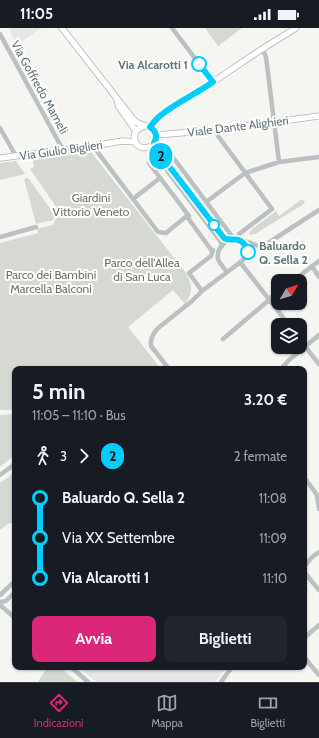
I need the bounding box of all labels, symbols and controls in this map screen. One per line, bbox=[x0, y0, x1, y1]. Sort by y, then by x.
text: 11:05 bbox=[20, 5, 53, 23]
street label: Via Goffredo Mameli bbox=[8, 38, 72, 136]
marker: Via Alcarotti 1 bbox=[191, 56, 207, 72]
place label: Via Alcarotti 1 bbox=[118, 57, 188, 72]
street label: Viale Dante Alighieri bbox=[187, 112, 289, 140]
street label: Via Giulio Biglieri bbox=[18, 137, 104, 163]
line badge: 2 bbox=[148, 143, 174, 169]
text: 2 bbox=[157, 147, 165, 165]
park label: Giardini Vittorio Veneto bbox=[53, 190, 130, 219]
unlabelled marker bbox=[208, 219, 220, 231]
place label: Baluardo Q. Sella 2 bbox=[259, 238, 308, 267]
marker: Baluardo Q. Sella 2 bbox=[240, 244, 256, 260]
park label: Parco dell'Allea di San Luca bbox=[104, 255, 180, 284]
park label: Parco dei Bambini Marcella Balconi bbox=[6, 267, 96, 296]
north arrow bbox=[271, 274, 307, 310]
map controls bbox=[271, 274, 307, 354]
button: layers bbox=[271, 318, 307, 354]
text: 5 min bbox=[32, 378, 85, 405]
text: 3.20 € bbox=[244, 391, 287, 409]
text: 11:05 – 11:10 · Bus bbox=[32, 407, 126, 423]
icon: walk bbox=[32, 445, 54, 467]
icon: forward bbox=[73, 445, 95, 467]
text: 2 bbox=[109, 447, 116, 465]
text: 3 bbox=[60, 448, 67, 464]
text: 2 fermate bbox=[234, 448, 287, 464]
text: Baluardo Q. Sella 2 bbox=[62, 489, 185, 507]
text: 11:08 bbox=[259, 490, 287, 506]
text: Via XX Settembre bbox=[62, 529, 175, 547]
text: 11:09 bbox=[259, 530, 287, 546]
text: Via Alcarotti 1 bbox=[62, 569, 149, 587]
text: 11:10 bbox=[263, 570, 287, 586]
button: Avvia bbox=[32, 616, 156, 662]
button: Biglietti bbox=[164, 616, 287, 662]
tab: Indicazioni bbox=[34, 692, 83, 730]
tab: Mappa bbox=[151, 692, 183, 730]
tab: Biglietti bbox=[251, 692, 285, 730]

